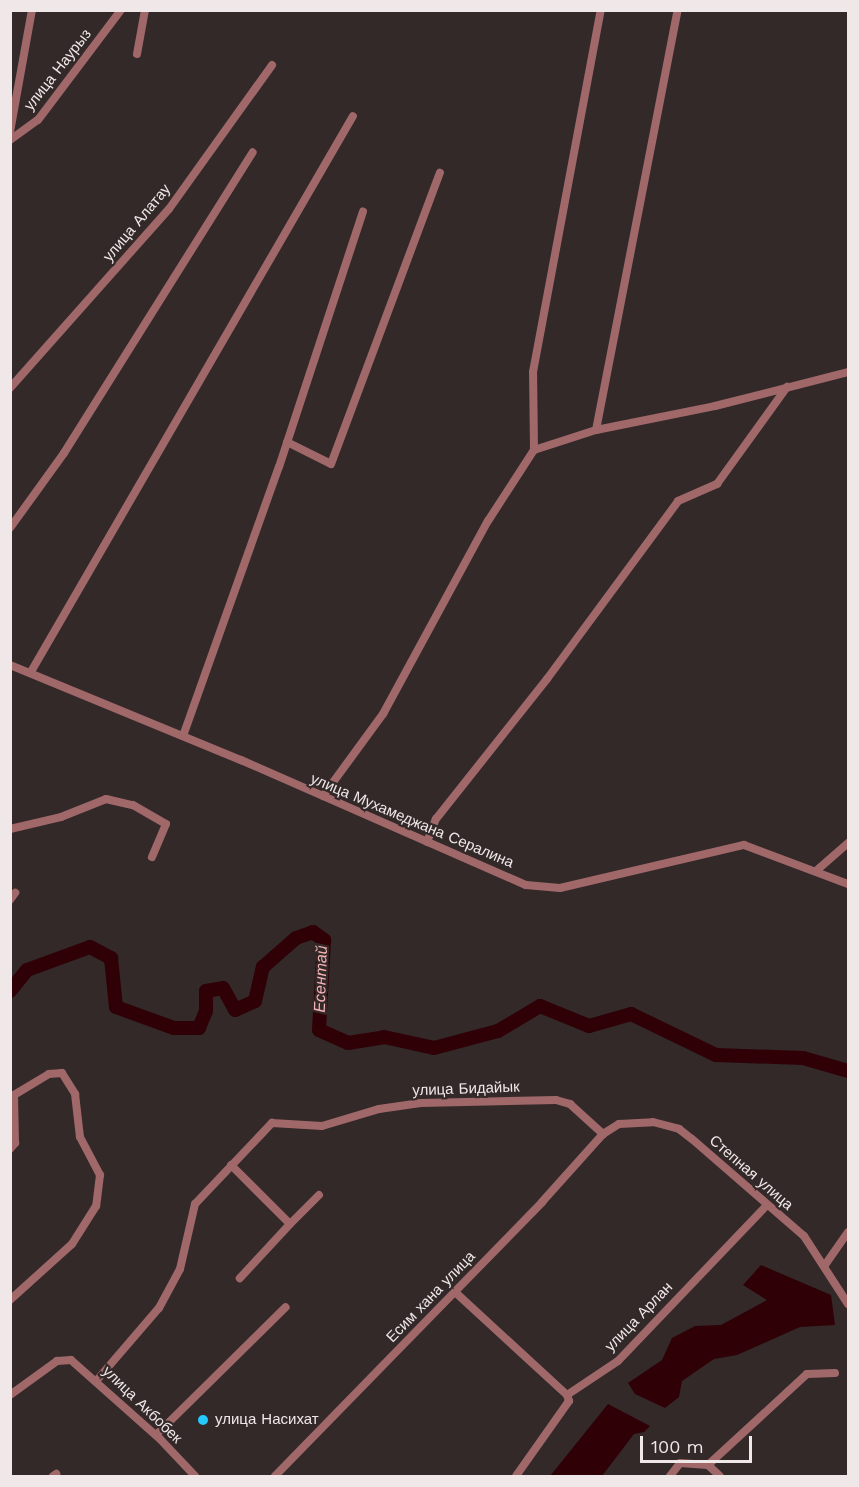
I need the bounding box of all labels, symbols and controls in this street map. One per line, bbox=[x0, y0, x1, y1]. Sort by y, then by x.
street label: улица Наурыз bbox=[21, 26, 95, 114]
street label: улица Алатау bbox=[99, 181, 175, 265]
street label: улица Мухамеджана Сералина bbox=[308, 770, 516, 872]
water label: Есентай bbox=[310, 945, 332, 1013]
street label: улица Бидайык bbox=[412, 1078, 520, 1100]
street label: Степная улица bbox=[705, 1132, 797, 1214]
street label: Есим хана улица bbox=[383, 1248, 479, 1346]
street label: улица Арлан bbox=[601, 1279, 677, 1355]
street label: улица Акбобек bbox=[99, 1363, 185, 1447]
place label: улица Насихат bbox=[215, 1411, 319, 1429]
marker: улица Насихат bbox=[196, 1413, 210, 1427]
scale bar bbox=[643, 1424, 756, 1462]
text: 100 m bbox=[651, 1436, 704, 1457]

